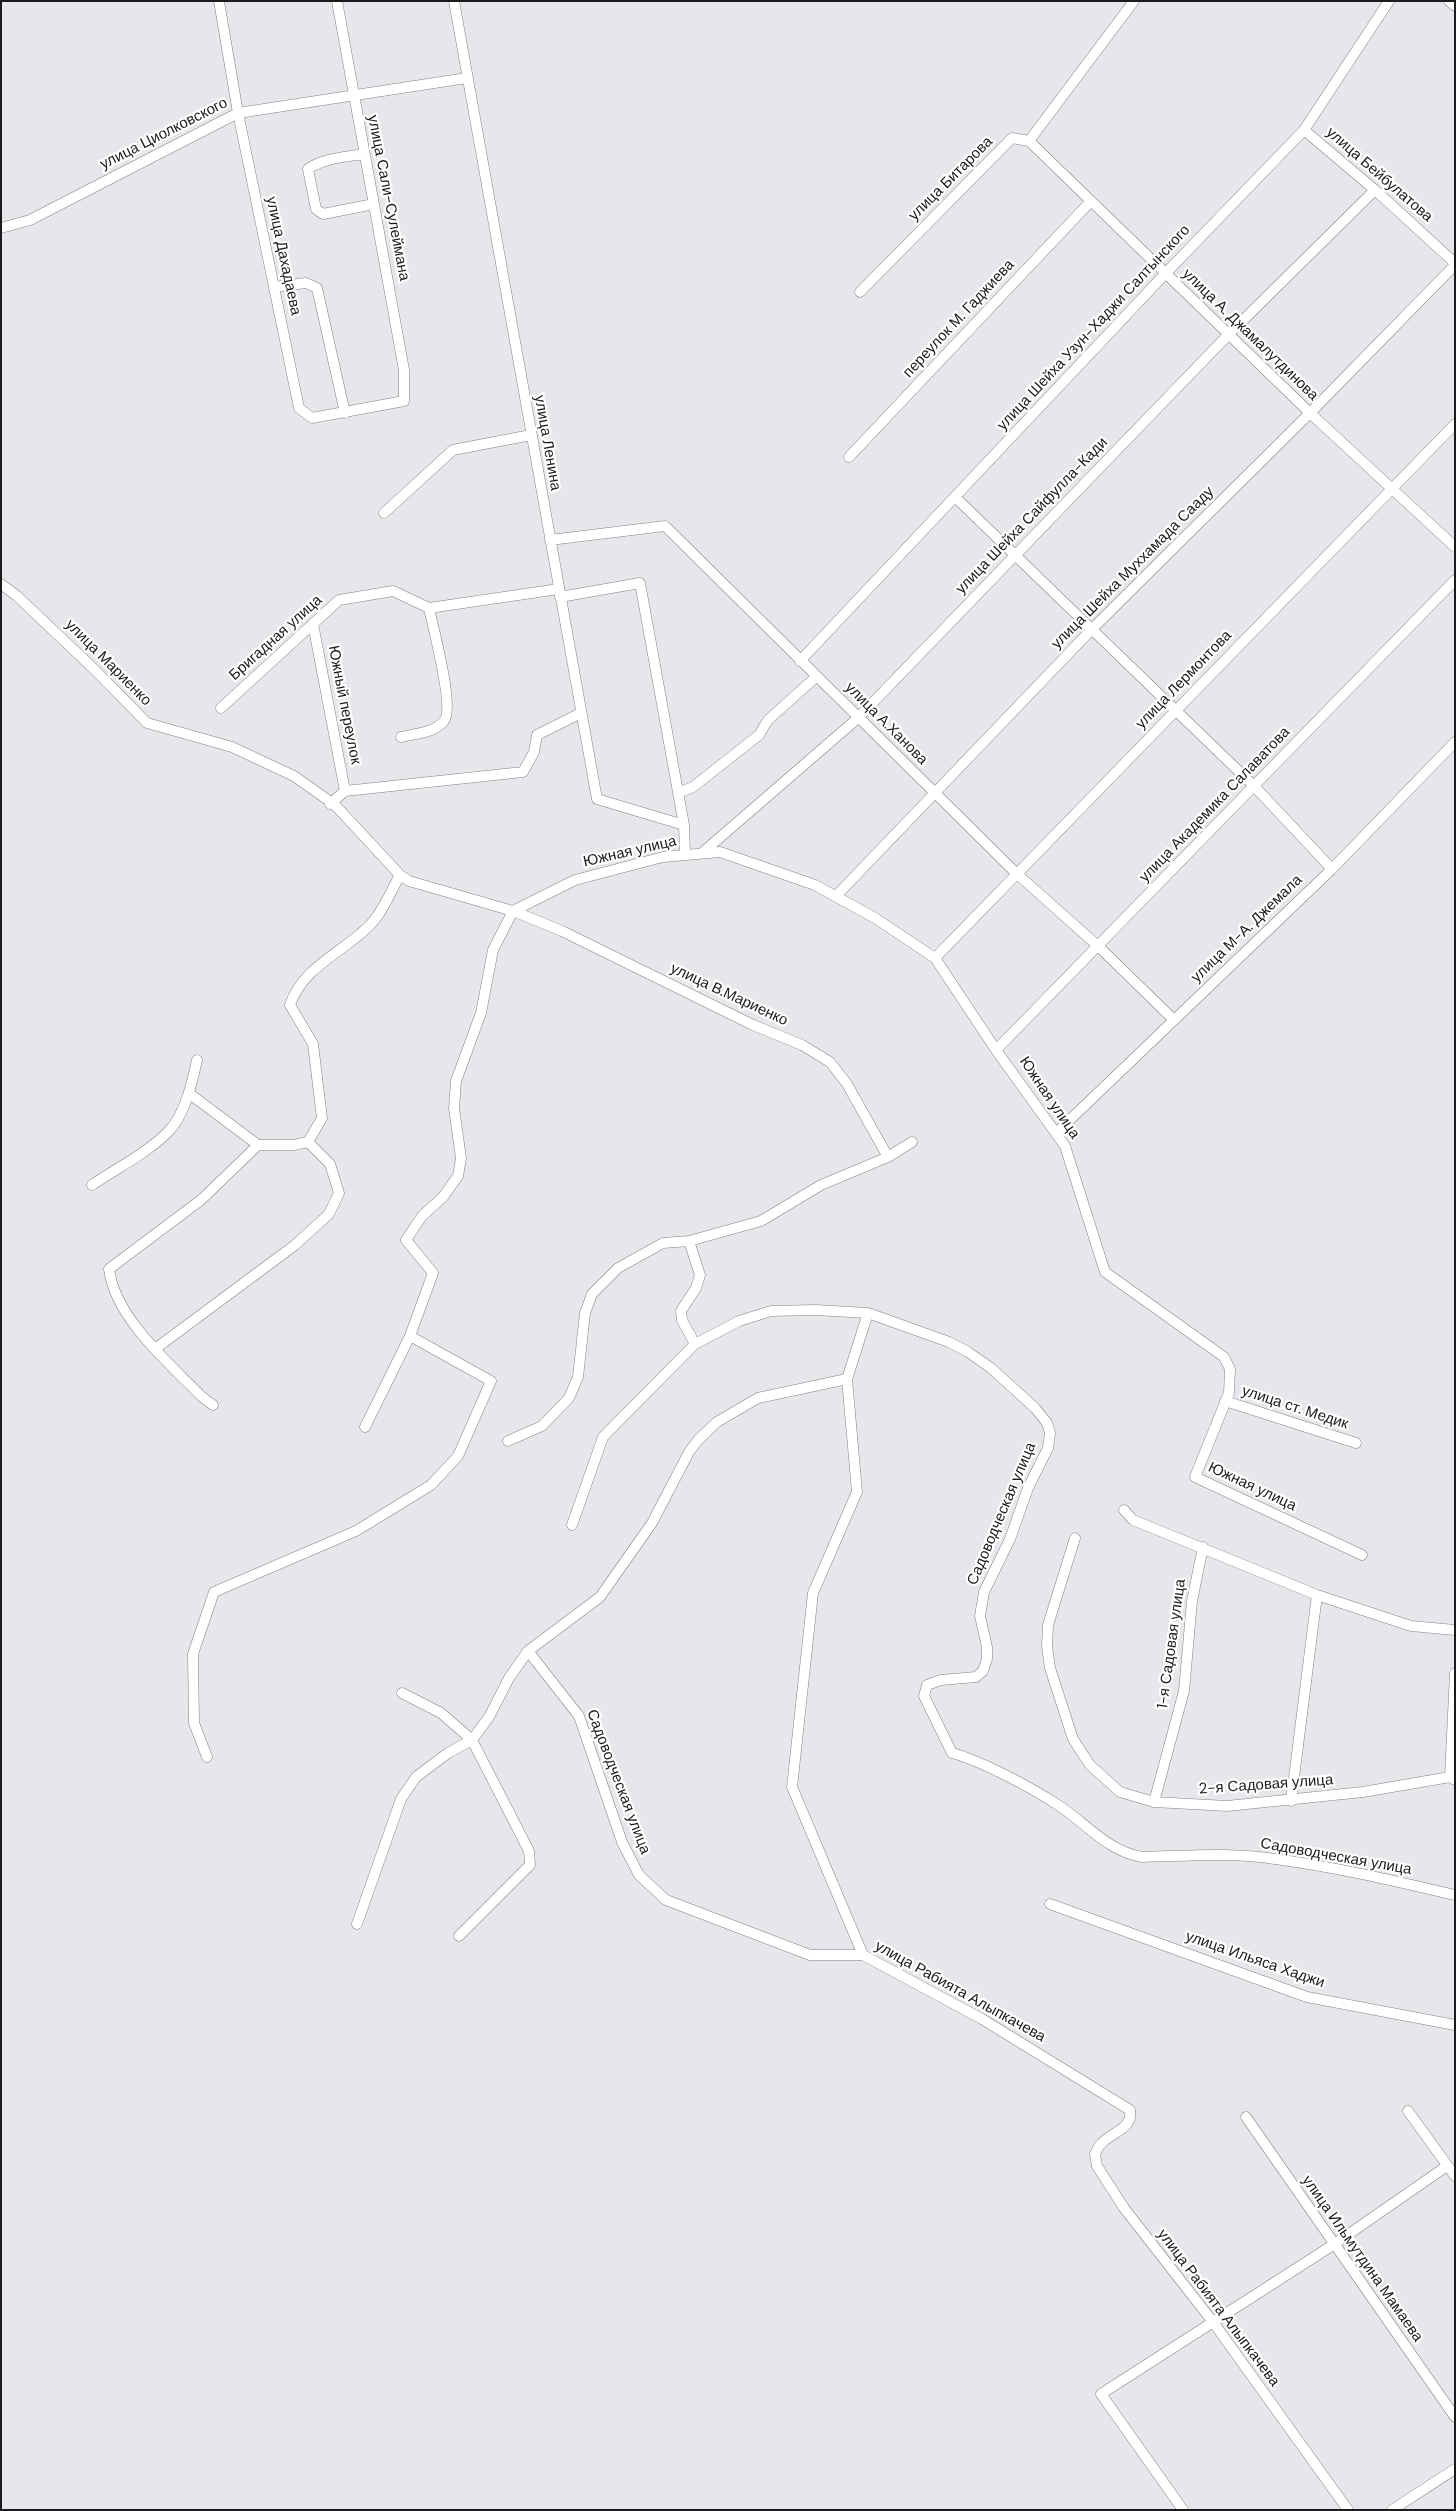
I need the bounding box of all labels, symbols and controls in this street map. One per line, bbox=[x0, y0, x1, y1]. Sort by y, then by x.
street label: улица Циолковского bbox=[97, 94, 231, 174]
street label: улица Сали-Сулеймана bbox=[363, 114, 413, 282]
street label: улица Бейбулатова bbox=[1322, 124, 1436, 226]
street label: улица Битарова bbox=[905, 133, 997, 225]
street label: улица Дахадаева bbox=[262, 195, 304, 317]
street label: улица Шейха Узун-Хаджи Салтынского bbox=[994, 222, 1194, 434]
street label: переулок М. Гаджиева bbox=[900, 256, 1018, 382]
street label: улица А. Джамалутдинова bbox=[1178, 265, 1322, 405]
street label: улица Ленина bbox=[530, 394, 564, 492]
street label: улица Шейха Сайфулла-Кади bbox=[952, 434, 1112, 598]
street label: улица Шейха Муххамада Сааду bbox=[1048, 483, 1218, 653]
street label: Бригадная улица bbox=[226, 592, 326, 684]
street label: улица Мариенко bbox=[61, 616, 155, 710]
street label: улица Лермонтова bbox=[1132, 627, 1236, 733]
street label: Южный переулок bbox=[324, 644, 364, 766]
street label: улица А.Ханова bbox=[841, 679, 931, 769]
street label: улица Академика Салаватова bbox=[1136, 724, 1294, 886]
street label: Южная улица bbox=[582, 833, 678, 871]
street label: улица М-А. Джемала bbox=[1188, 871, 1306, 987]
street label: улица В.Мариенко bbox=[667, 960, 791, 1030]
street label: Южная улица bbox=[1015, 1054, 1083, 1142]
street label: улица ст. Медик bbox=[1239, 1382, 1351, 1434]
street label: Садоводческая улица bbox=[964, 1440, 1040, 1588]
street label: Южная улица bbox=[1205, 1459, 1299, 1515]
street label: 1-я Садовая улица bbox=[1154, 1578, 1190, 1710]
street label: Садоводческая улица bbox=[582, 1707, 654, 1857]
street label: 2-я Садовая улица bbox=[1198, 1771, 1334, 1799]
street label: Садоводческая улица bbox=[1259, 1835, 1413, 1879]
street label: улица Ильяса Хаджи bbox=[1183, 1928, 1327, 1992]
street label: улица Рабията Алыпкачева bbox=[872, 1938, 1048, 2046]
street label: улица Ильмутдина Мамаева bbox=[1298, 2172, 1426, 2346]
street label: улица Рабията Алыпкачева bbox=[1153, 2226, 1283, 2390]

